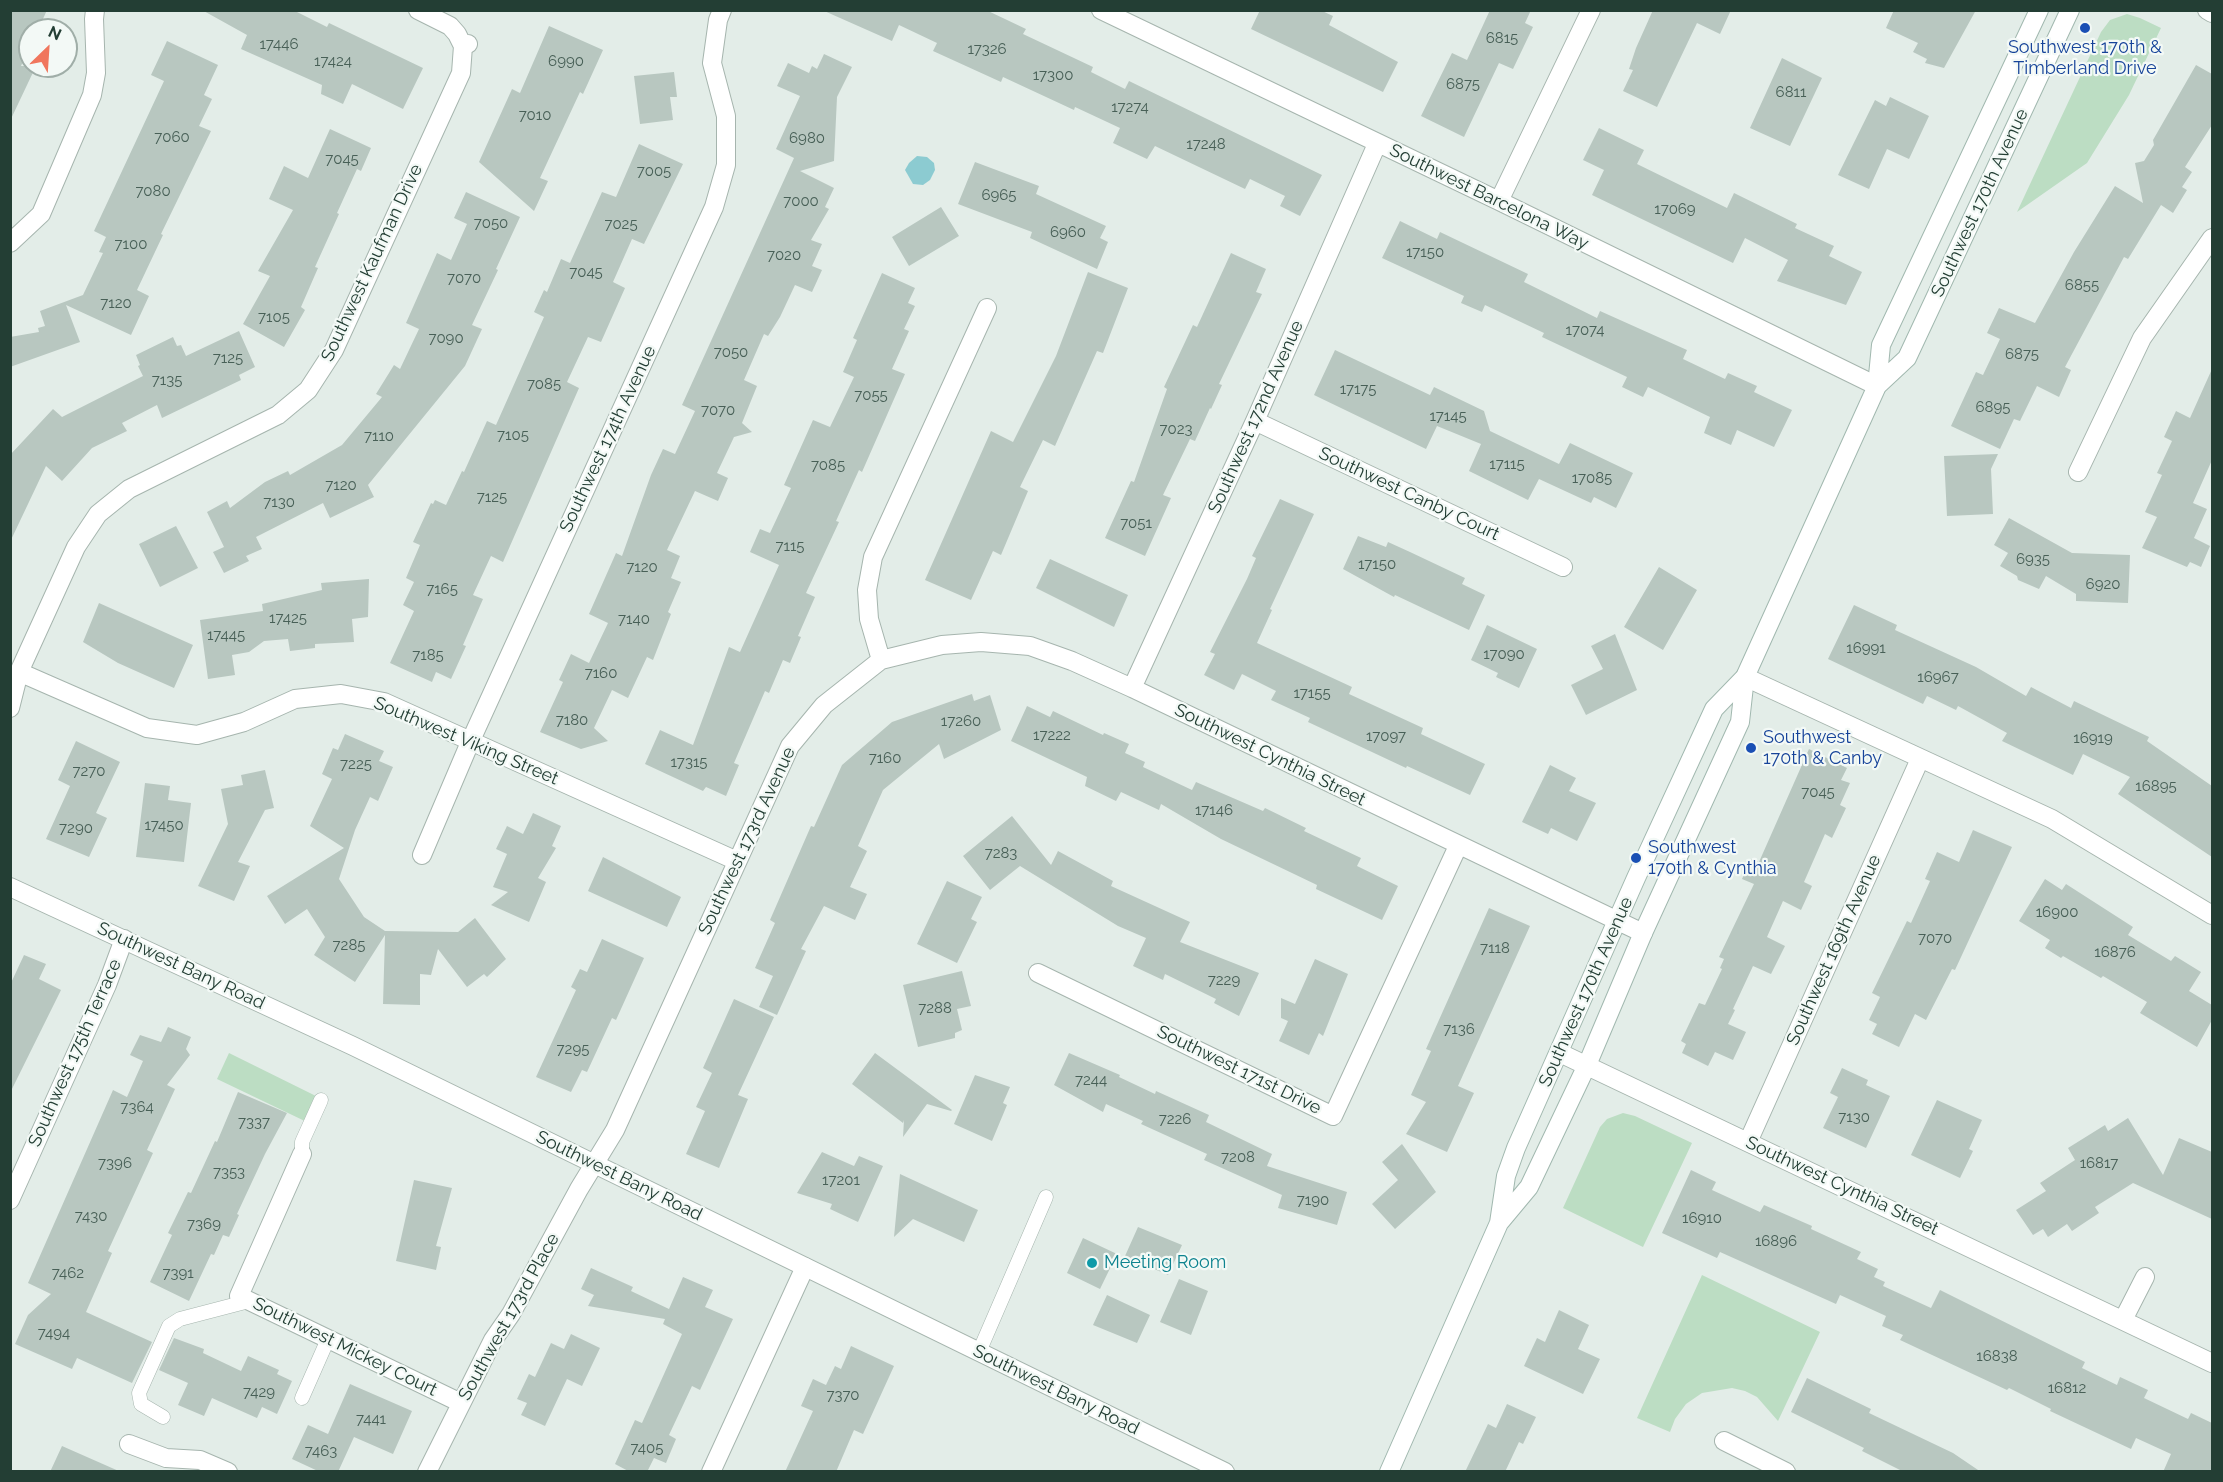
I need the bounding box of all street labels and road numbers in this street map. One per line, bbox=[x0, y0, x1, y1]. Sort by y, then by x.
street label: Southwest 170th Avenue bbox=[1927, 105, 2033, 301]
street label: Southwest Barcelona Way bbox=[1386, 139, 1592, 255]
street label: Southwest Kaufman Drive bbox=[317, 161, 427, 365]
street label: Southwest 172nd Avenue bbox=[1204, 317, 1308, 517]
street label: Southwest 174th Avenue bbox=[555, 342, 661, 536]
street label: Southwest Canby Court bbox=[1315, 443, 1503, 545]
street label: Southwest Viking Street bbox=[370, 692, 562, 790]
street label: Southwest Cynthia Street bbox=[1171, 699, 1369, 811]
street label: Southwest 173rd Avenue bbox=[694, 744, 800, 938]
street label: Southwest 169th Avenue bbox=[1782, 851, 1886, 1049]
street label: Southwest 170th Avenue bbox=[1534, 894, 1638, 1090]
street label: Southwest Bany Road bbox=[94, 918, 268, 1014]
street label: Southwest 175th Terrace bbox=[24, 956, 126, 1150]
street label: Southwest 171st Drive bbox=[1153, 1021, 1325, 1119]
street label: Southwest Bany Road bbox=[532, 1126, 706, 1226]
street label: Southwest Cynthia Street bbox=[1742, 1132, 1942, 1240]
street label: Southwest 173rd Place bbox=[454, 1230, 564, 1404]
street label: Southwest Mickey Court bbox=[249, 1293, 441, 1401]
street label: Southwest Bany Road bbox=[969, 1340, 1143, 1440]

